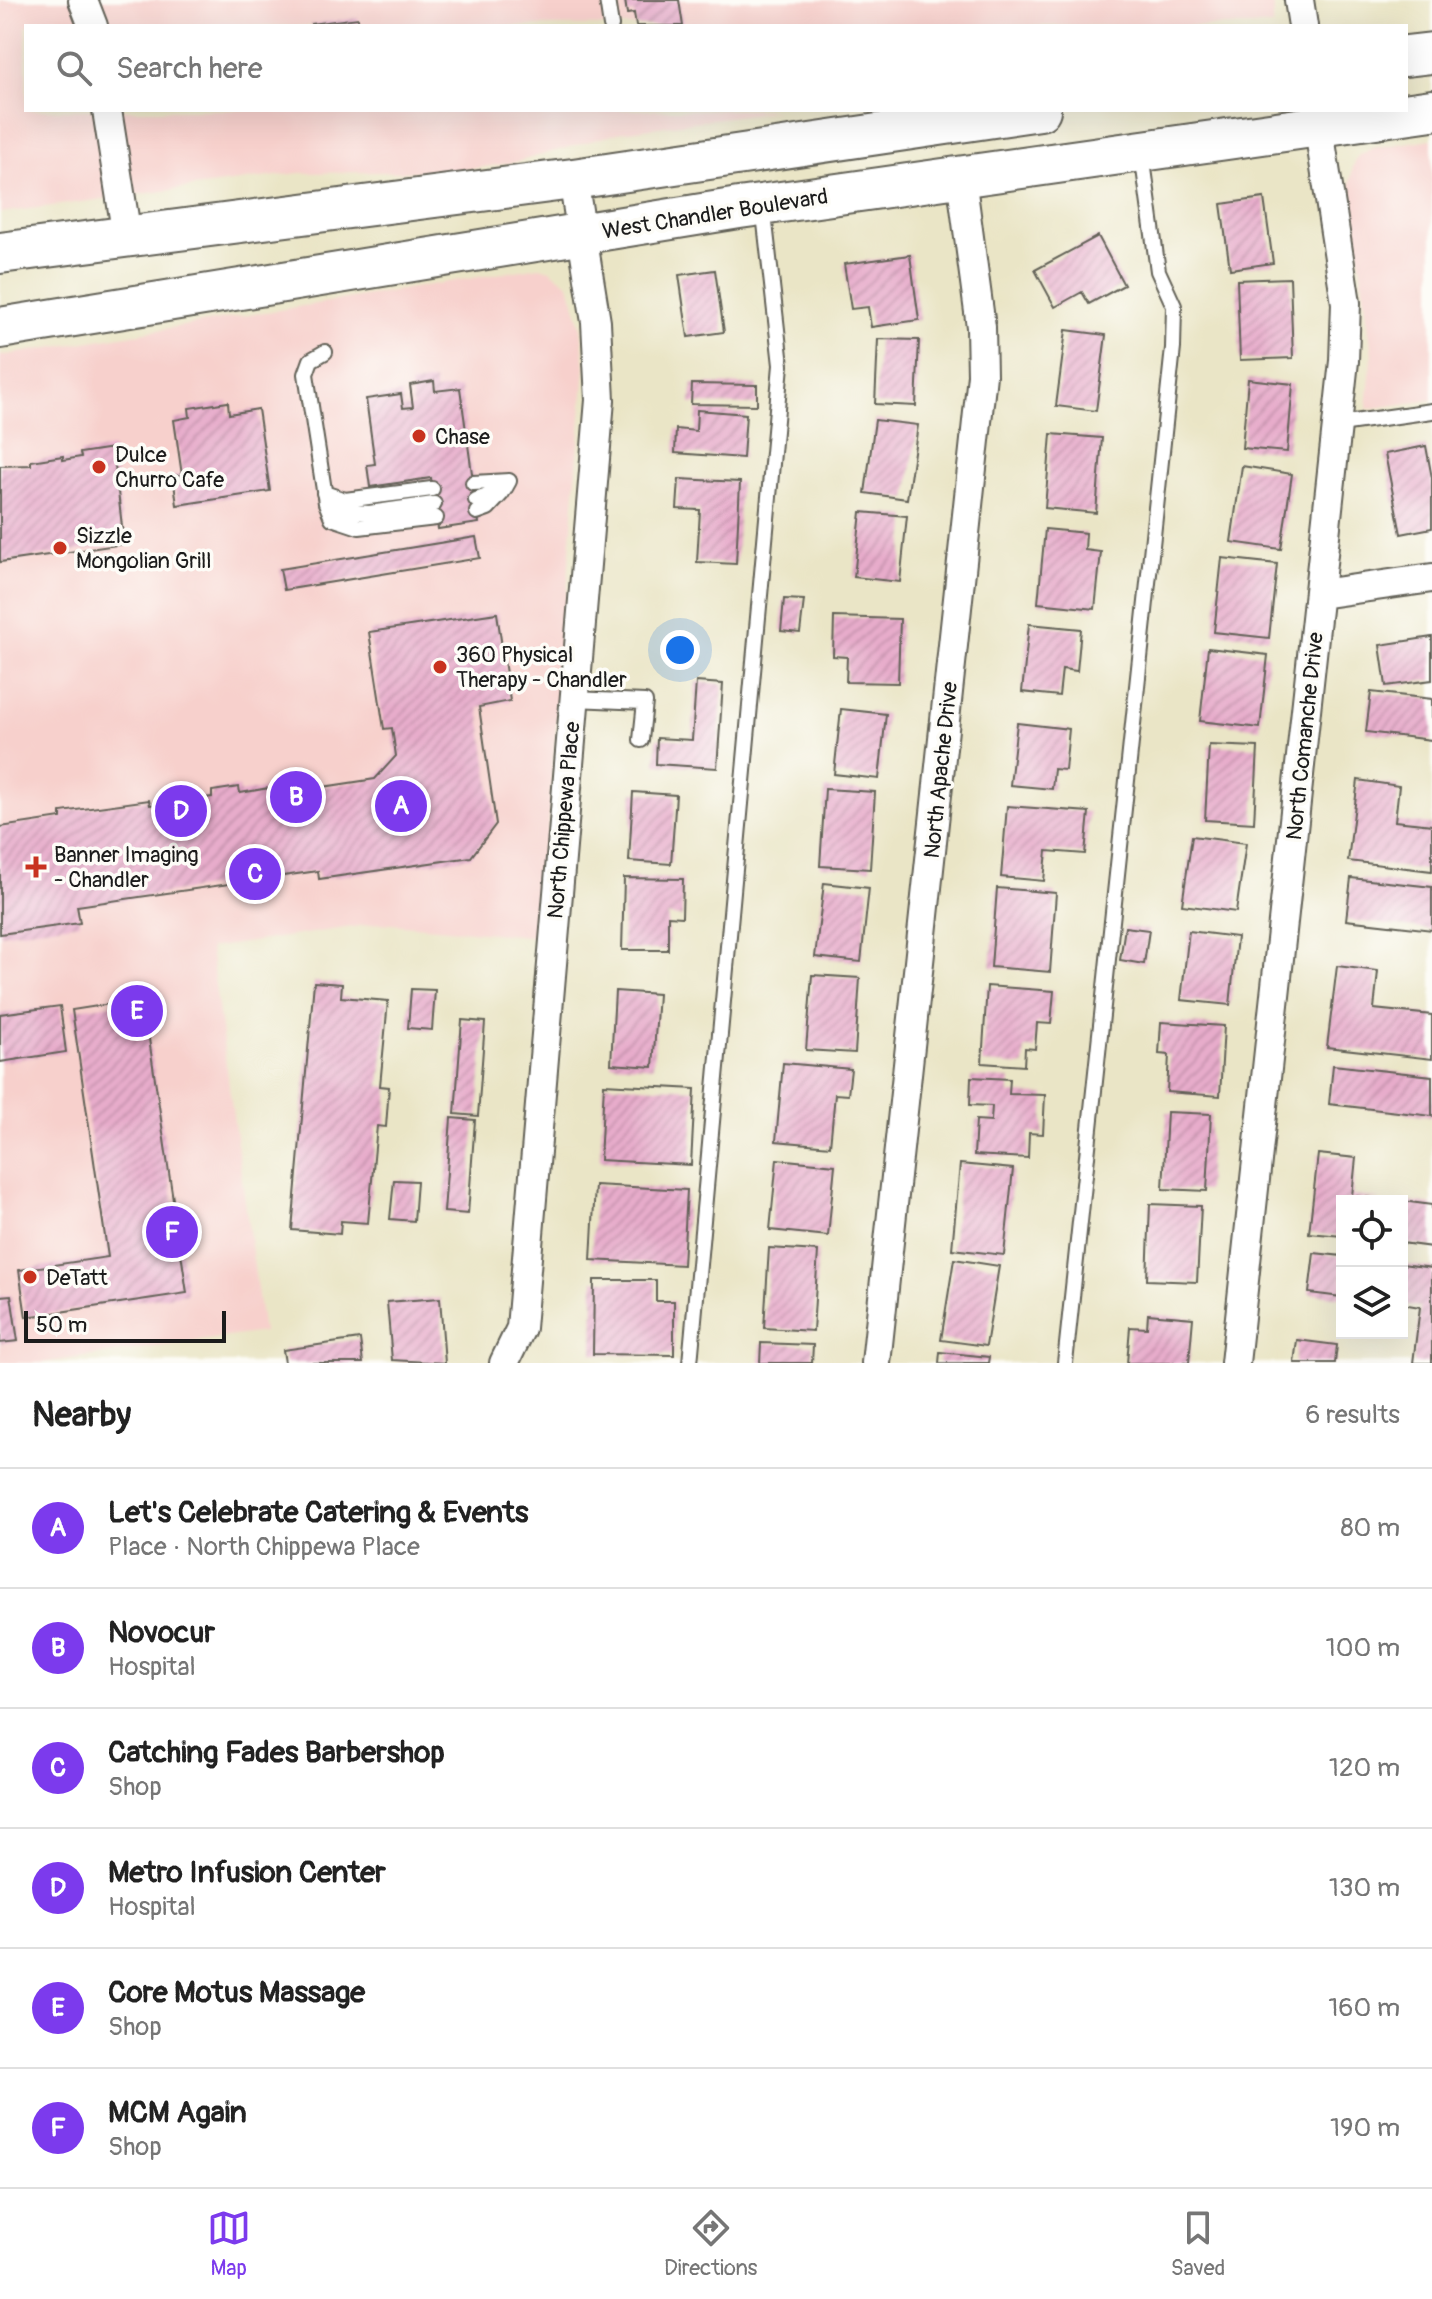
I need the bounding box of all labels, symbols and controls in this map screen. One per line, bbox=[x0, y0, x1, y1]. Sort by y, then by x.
search box bbox=[24, 24, 1408, 112]
icon: search bbox=[52, 46, 96, 90]
text: Search here bbox=[116, 50, 263, 87]
street label: West Chandler Boulevard bbox=[600, 182, 830, 246]
place label: Chase bbox=[435, 423, 490, 451]
marker: Chase bbox=[410, 427, 428, 445]
place label: Dulce Churro Cafe bbox=[115, 441, 224, 494]
marker: Dulce Churro Cafe bbox=[90, 458, 108, 476]
place label: Sizzle Mongolian Grill bbox=[76, 522, 212, 575]
marker: Sizzle Mongolian Grill bbox=[51, 539, 69, 557]
your location bbox=[660, 630, 700, 670]
street label: North Comanche Drive bbox=[1280, 631, 1330, 841]
place label: 360 Physical Therapy - Chandler bbox=[456, 641, 627, 694]
marker: 360 Physical Therapy - Chandler bbox=[431, 658, 449, 676]
street label: North Apache Drive bbox=[918, 680, 964, 860]
street label: North Chippewa Place bbox=[541, 720, 587, 920]
pin: B bbox=[270, 767, 322, 827]
pin: A bbox=[375, 776, 427, 836]
pin: D bbox=[155, 781, 207, 841]
place label: Banner Imaging - Chandler bbox=[54, 841, 199, 894]
pin: C bbox=[229, 844, 281, 904]
marker: Banner Imaging - Chandler bbox=[25, 856, 47, 878]
pin: E bbox=[111, 981, 163, 1041]
map controls bbox=[1336, 1195, 1408, 1339]
button: locate bbox=[1336, 1195, 1408, 1267]
pin: F bbox=[146, 1202, 198, 1262]
place label: DeTatt bbox=[46, 1264, 108, 1292]
button: layers bbox=[1336, 1267, 1408, 1339]
marker: DeTatt bbox=[21, 1268, 39, 1286]
scale bar bbox=[24, 1307, 226, 1343]
text: 50 m bbox=[36, 1311, 87, 1339]
text: Nearby bbox=[32, 1394, 131, 1437]
text: 6 results bbox=[1305, 1399, 1400, 1431]
text: Let's Celebrate Catering & Events bbox=[108, 1494, 528, 1531]
text: A bbox=[50, 1512, 66, 1544]
text: 80 m bbox=[1340, 1512, 1400, 1544]
text: Place · North Chippewa Place bbox=[108, 1531, 420, 1563]
text: Novocur bbox=[108, 1614, 215, 1651]
text: B bbox=[51, 1632, 65, 1664]
text: 100 m bbox=[1326, 1632, 1400, 1664]
text: Hospital bbox=[108, 1651, 196, 1683]
text: Catching Fades Barbershop bbox=[108, 1734, 445, 1771]
text: C bbox=[50, 1752, 66, 1784]
text: 120 m bbox=[1329, 1752, 1400, 1784]
text: Shop bbox=[108, 1771, 162, 1803]
text: Metro Infusion Center bbox=[108, 1854, 386, 1891]
text: D bbox=[50, 1872, 66, 1904]
text: 130 m bbox=[1329, 1872, 1400, 1904]
text: Hospital bbox=[108, 1891, 196, 1923]
text: Core Motus Massage bbox=[108, 1974, 365, 2011]
text: E bbox=[51, 1992, 65, 2024]
text: 160 m bbox=[1328, 1992, 1400, 2024]
text: Shop bbox=[108, 2011, 162, 2043]
text: MCM Again bbox=[108, 2094, 247, 2131]
text: F bbox=[50, 2112, 66, 2144]
text: 190 m bbox=[1330, 2112, 1400, 2144]
text: Shop bbox=[108, 2131, 162, 2163]
tab: Map bbox=[207, 2206, 251, 2282]
tab: Directions bbox=[664, 2206, 757, 2282]
tab: Saved bbox=[1171, 2206, 1225, 2282]

